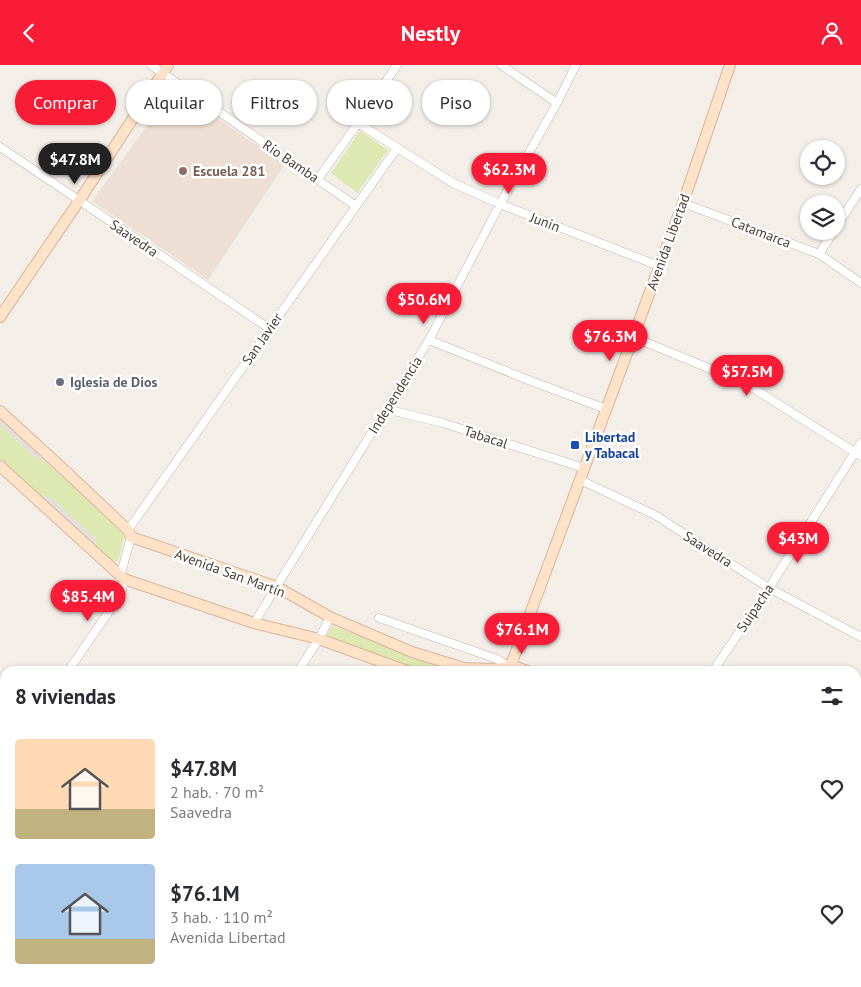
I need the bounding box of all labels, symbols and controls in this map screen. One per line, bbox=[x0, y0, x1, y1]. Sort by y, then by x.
icon: back bbox=[15, 19, 43, 47]
text: Nestly bbox=[401, 19, 460, 47]
icon: person bbox=[818, 19, 846, 47]
chip: Comprar bbox=[15, 80, 116, 125]
chip: Alquilar bbox=[126, 80, 222, 125]
chip: Filtros bbox=[232, 80, 317, 125]
chip: Nuevo bbox=[327, 80, 412, 125]
chip: Piso bbox=[422, 80, 490, 125]
street label: Río Bamba bbox=[259, 136, 323, 186]
map controls bbox=[800, 140, 845, 240]
button: locate bbox=[800, 140, 845, 185]
pin: $47.8M bbox=[34, 143, 116, 185]
text: $47.8M bbox=[49, 149, 101, 169]
pin: $62.3M bbox=[468, 153, 550, 195]
text: $62.3M bbox=[482, 159, 536, 179]
place label: Escuela 281 bbox=[193, 162, 265, 180]
marker: Escuela 281 bbox=[177, 165, 189, 177]
street label: Avenida Libertad bbox=[642, 191, 694, 293]
button: layers bbox=[800, 195, 845, 240]
street label: Junin bbox=[527, 208, 563, 236]
street label: Catamarca bbox=[728, 212, 794, 252]
street label: Saavedra bbox=[106, 215, 162, 261]
pin: $50.6M bbox=[383, 283, 465, 325]
text: $50.6M bbox=[397, 289, 451, 309]
street label: San Javier bbox=[238, 309, 286, 368]
pin: $76.3M bbox=[569, 319, 651, 362]
text: $76.3M bbox=[583, 326, 637, 346]
street label: Independencia bbox=[364, 353, 426, 437]
pin: $57.5M bbox=[706, 355, 788, 397]
text: $57.5M bbox=[721, 361, 773, 381]
place label: Iglesia de Dios bbox=[70, 373, 157, 391]
marker: Iglesia de Dios bbox=[54, 376, 66, 388]
street label: Tabacal bbox=[462, 421, 510, 453]
place label: Libertad y Tabacal bbox=[584, 428, 640, 462]
marker: Libertad y Tabacal bbox=[569, 439, 581, 451]
pin: $43M bbox=[768, 521, 828, 564]
street label: Saavedra bbox=[680, 527, 736, 571]
text: $43M bbox=[778, 528, 818, 548]
street label: Avenida San Martín bbox=[172, 545, 288, 601]
pin: $85.4M bbox=[47, 579, 129, 622]
street label: Suipacha bbox=[732, 580, 778, 635]
text: $85.4M bbox=[61, 586, 115, 606]
pin: $76.1M bbox=[481, 613, 563, 655]
text: $76.1M bbox=[495, 619, 549, 639]
icon: filters bbox=[818, 682, 846, 710]
text: 8 viviendas bbox=[15, 683, 116, 710]
text: $47.8M bbox=[170, 755, 237, 782]
icon: home bbox=[55, 759, 115, 819]
icon: heart bbox=[818, 775, 846, 803]
text: 2 hab. · 70 m² bbox=[170, 782, 264, 802]
text: Saavedra bbox=[170, 802, 232, 822]
text: $76.1M bbox=[170, 880, 240, 907]
icon: home bbox=[55, 884, 115, 944]
icon: heart bbox=[818, 900, 846, 928]
text: 3 hab. · 110 m² bbox=[170, 907, 273, 927]
text: Avenida Libertad bbox=[170, 927, 286, 947]

